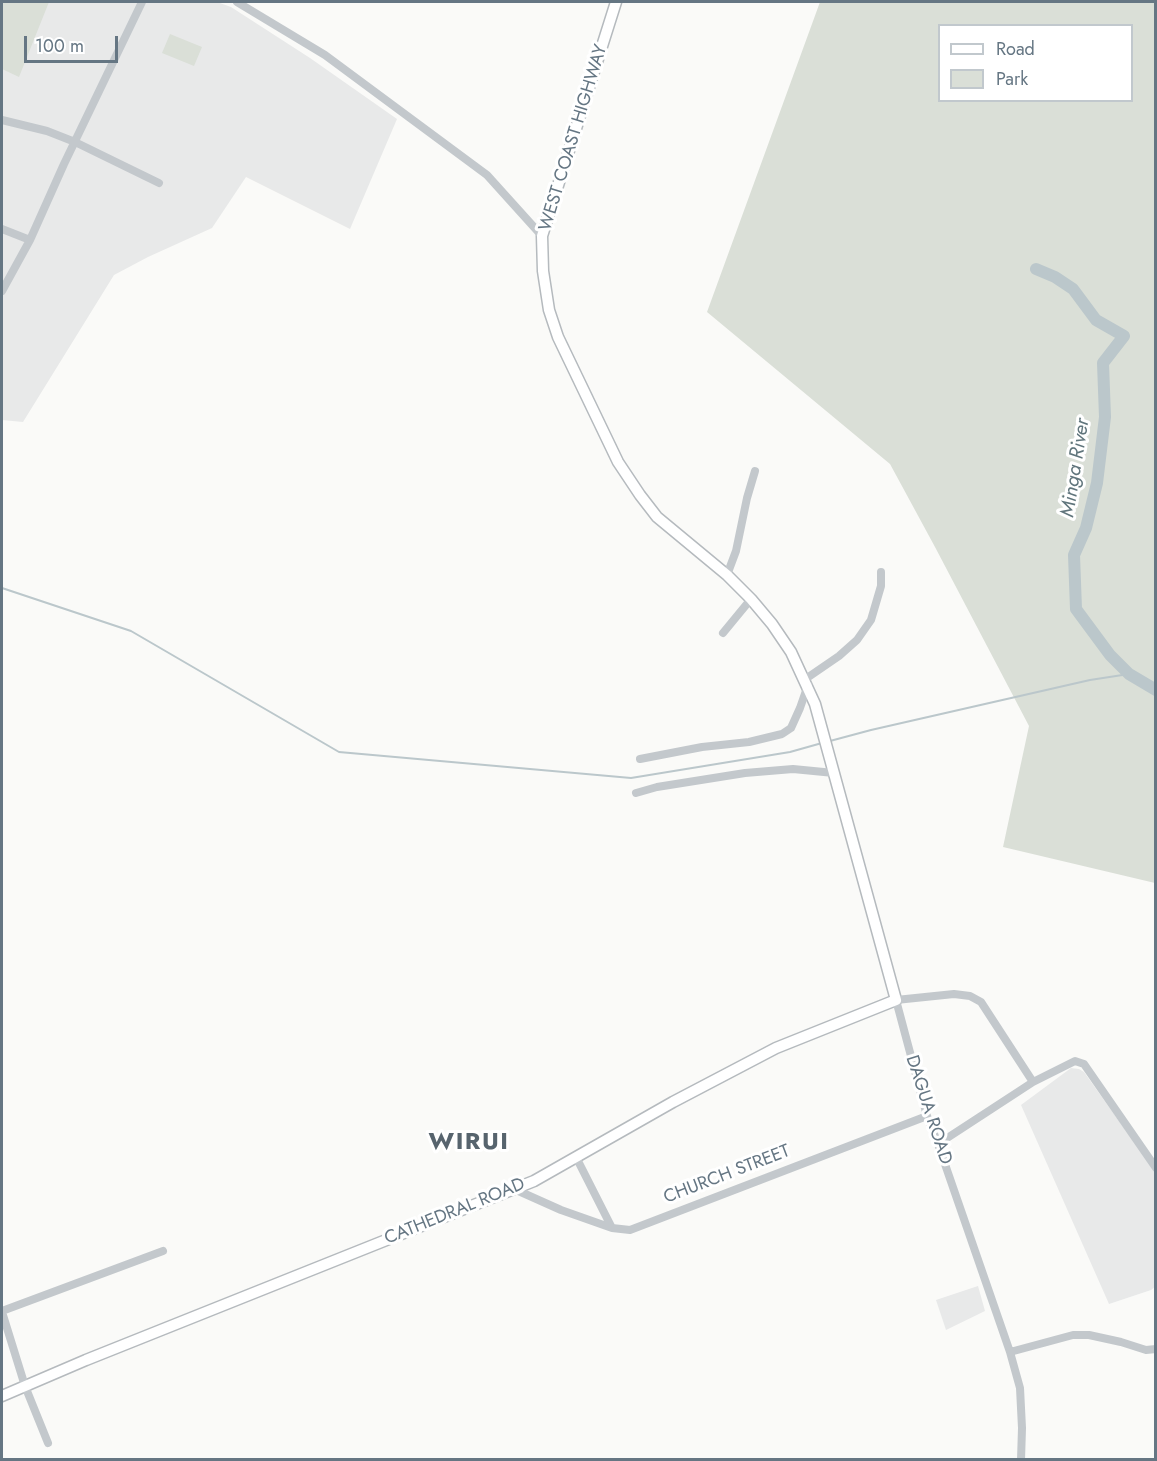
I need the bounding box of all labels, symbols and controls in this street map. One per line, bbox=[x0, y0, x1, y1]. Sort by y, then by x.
scale bar bbox=[27, 24, 122, 62]
legend bbox=[938, 24, 1133, 102]
text: 100 m bbox=[35, 33, 84, 59]
text: Road bbox=[996, 36, 1035, 62]
street label: WEST COAST HIGHWAY bbox=[535, 42, 613, 234]
text: Park bbox=[996, 66, 1028, 92]
water label: Minga River bbox=[1056, 417, 1096, 519]
street label: DAGUA ROAD bbox=[900, 1053, 956, 1167]
district label: WIRUI bbox=[429, 1129, 509, 1157]
street label: CHURCH STREET bbox=[661, 1141, 793, 1209]
street label: CATHEDRAL ROAD bbox=[382, 1174, 528, 1250]

